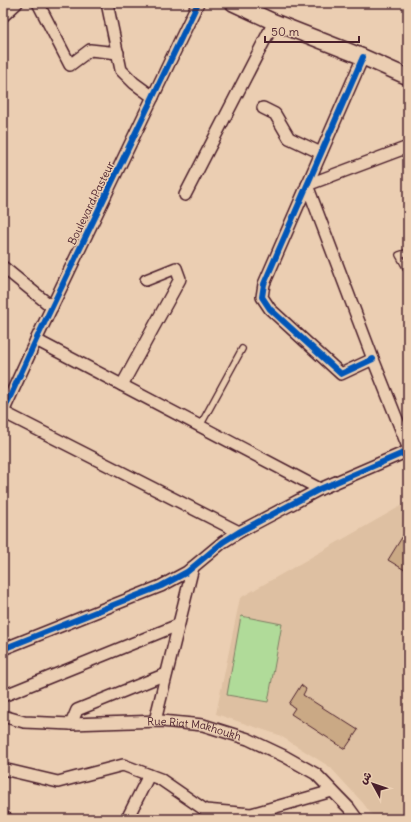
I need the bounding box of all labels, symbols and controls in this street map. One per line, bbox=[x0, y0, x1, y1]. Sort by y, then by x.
scale bar bbox=[265, 18, 359, 44]
text: 50 m bbox=[271, 24, 300, 39]
street label: Boulevard Pasteur bbox=[65, 158, 118, 247]
street label: Rue Riat Makhoukh bbox=[147, 714, 243, 743]
north arrow bbox=[353, 764, 393, 804]
text: ش bbox=[356, 768, 375, 787]

